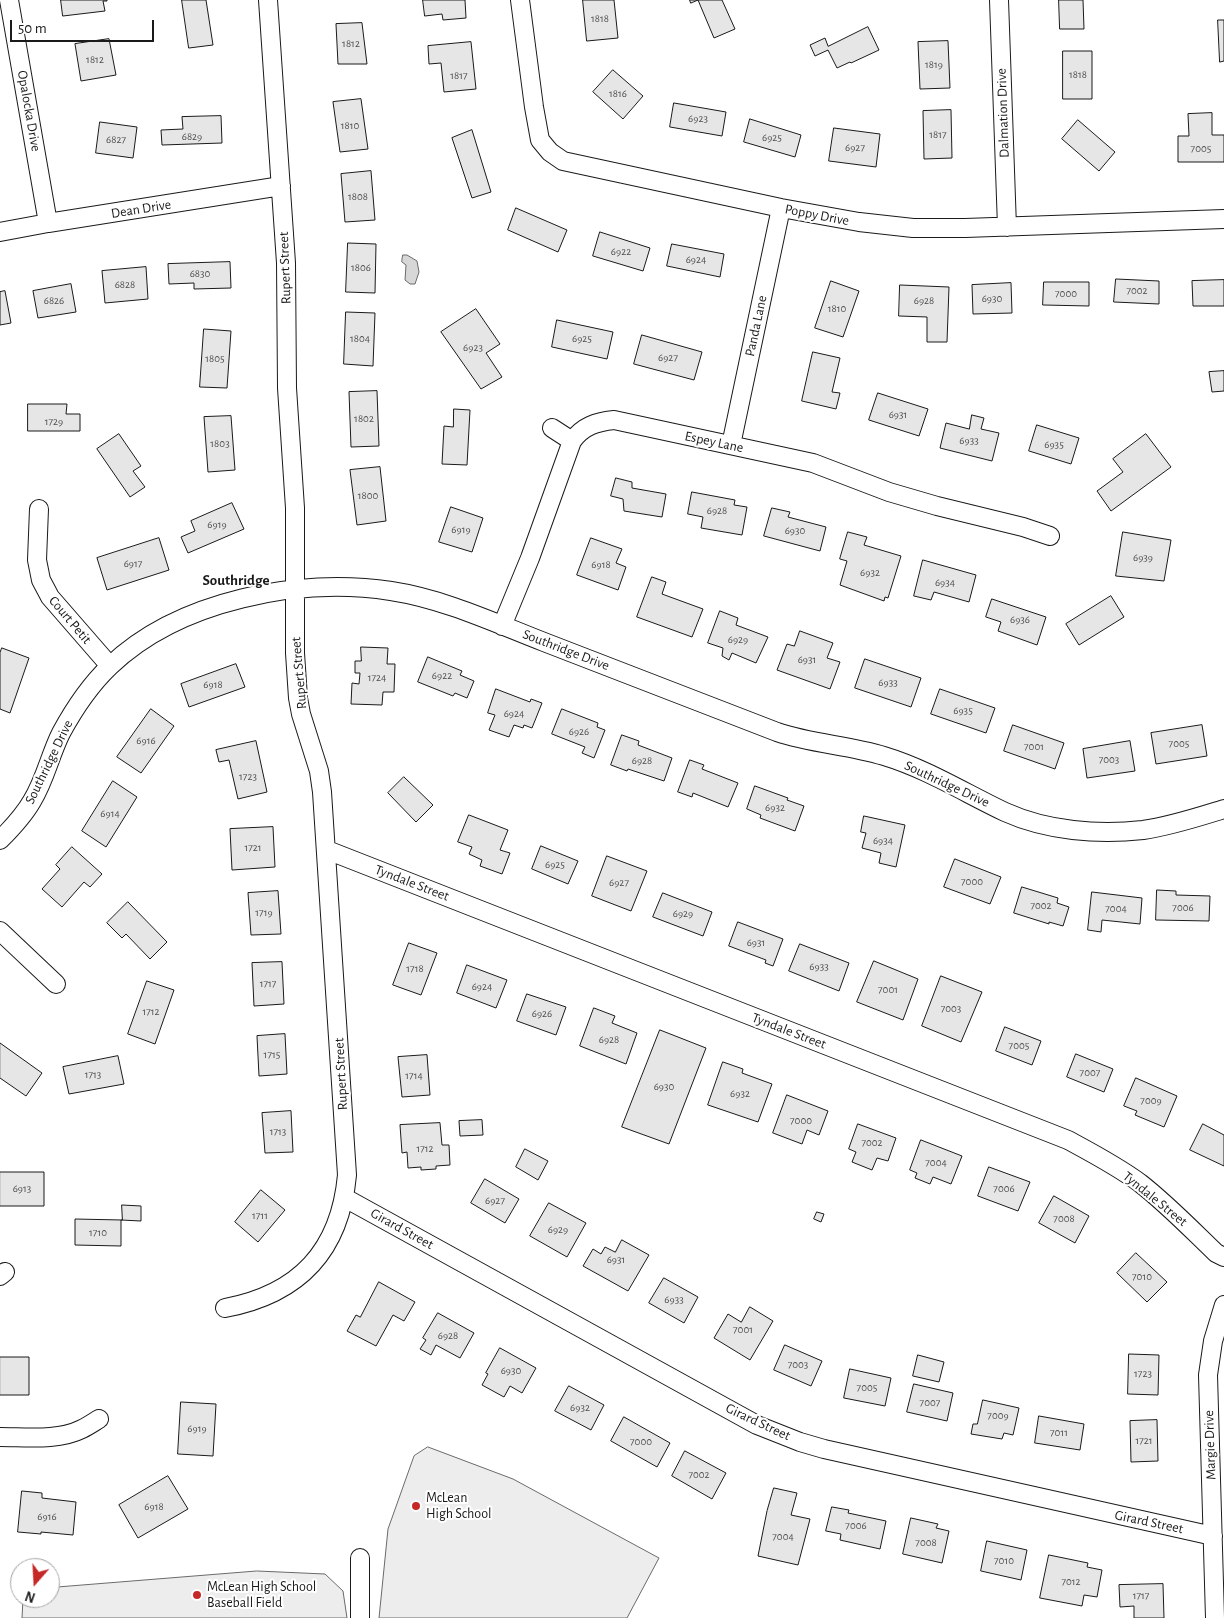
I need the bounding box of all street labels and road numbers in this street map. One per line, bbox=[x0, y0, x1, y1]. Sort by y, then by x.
street label: Dalmation Drive bbox=[993, 68, 1013, 158]
street label: Opalocka Drive bbox=[14, 69, 44, 153]
street label: Dean Drive bbox=[110, 196, 172, 222]
street label: Poppy Drive bbox=[783, 201, 851, 229]
street label: Rupert Street bbox=[275, 231, 295, 305]
street label: Panda Lane bbox=[741, 294, 771, 358]
street label: Espey Lane bbox=[683, 428, 745, 456]
street label: Court Petit bbox=[45, 593, 95, 647]
street label: Southridge Drive bbox=[520, 626, 612, 674]
street label: Rupert Street bbox=[287, 636, 311, 710]
street label: Southridge Drive bbox=[21, 717, 77, 807]
street label: Southridge Drive bbox=[902, 757, 992, 811]
street label: Tyndale Street bbox=[373, 861, 451, 905]
street label: Tyndale Street bbox=[750, 1009, 828, 1053]
street label: Rupert Street bbox=[331, 1037, 351, 1111]
street label: Tyndale Street bbox=[1119, 1168, 1191, 1230]
street label: Girard Street bbox=[368, 1205, 436, 1253]
street label: Girard Street bbox=[723, 1400, 793, 1444]
street label: Margie Drive bbox=[1200, 1410, 1220, 1480]
street label: Girard Street bbox=[1113, 1507, 1185, 1537]

